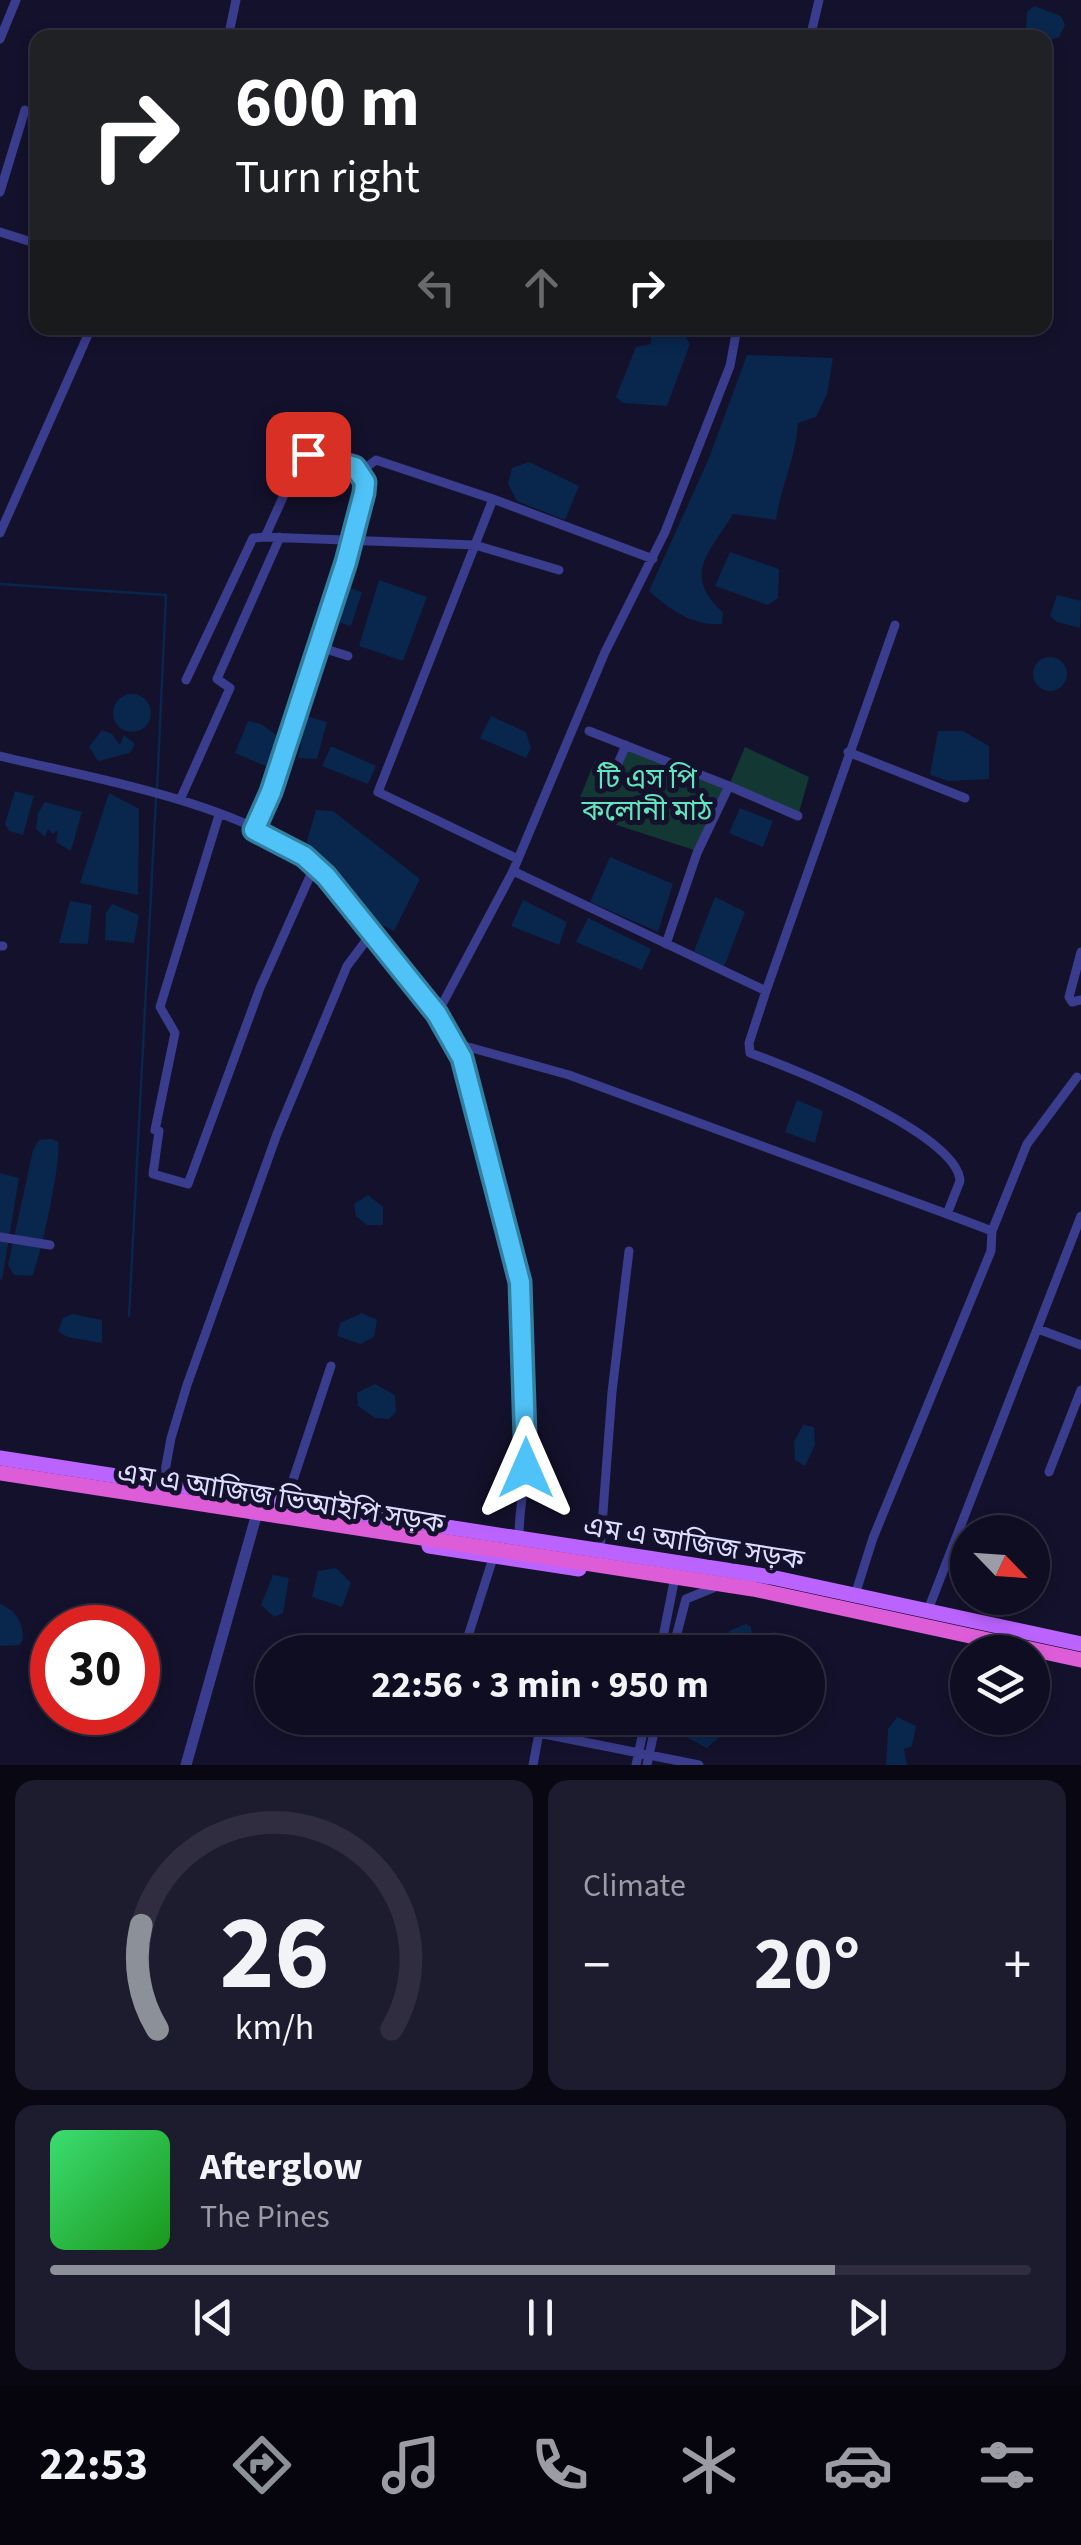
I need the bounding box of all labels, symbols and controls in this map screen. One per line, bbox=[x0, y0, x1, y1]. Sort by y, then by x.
text: 600 m bbox=[235, 53, 420, 153]
icon: right bbox=[70, 70, 200, 200]
text: Turn right bbox=[235, 146, 420, 210]
icon: left bbox=[409, 260, 464, 315]
icon: ahead bbox=[514, 260, 569, 315]
icon: right bbox=[619, 260, 674, 315]
pin bbox=[266, 412, 351, 497]
icon: arrive bbox=[281, 427, 336, 482]
park label: টি এস পি কলোনী মাঠ bbox=[581, 759, 713, 831]
position arrow bbox=[474, 1416, 578, 1520]
street label: এম এ আজিজ ভিআইপি সড়ক bbox=[114, 1452, 448, 1544]
street label: এম এ আজিজ সড়ক bbox=[581, 1506, 808, 1580]
north arrow bbox=[950, 1515, 1050, 1615]
map controls bbox=[950, 1515, 1050, 1735]
speed limit sign: 30 bbox=[30, 1605, 160, 1735]
button: layers bbox=[950, 1635, 1050, 1735]
text: 22:56 · 3 min · 950 m bbox=[371, 1658, 709, 1712]
text: Climate bbox=[583, 1863, 686, 1909]
text: 26 bbox=[219, 1881, 329, 2029]
text: 20° bbox=[754, 1911, 860, 2018]
text: − bbox=[583, 1927, 610, 2005]
text: + bbox=[1004, 1927, 1031, 2005]
text: km/h bbox=[234, 2002, 314, 2053]
text: Afterglow bbox=[200, 2140, 363, 2194]
text: The Pines bbox=[200, 2194, 330, 2240]
icon: previous bbox=[186, 2290, 241, 2345]
icon: pause bbox=[513, 2290, 568, 2345]
icon: next bbox=[840, 2290, 895, 2345]
icon: directions bbox=[227, 2430, 297, 2500]
icon: music bbox=[376, 2430, 446, 2500]
icon: phone bbox=[525, 2430, 595, 2500]
icon: climate bbox=[674, 2430, 744, 2500]
icon: car bbox=[823, 2430, 893, 2500]
icon: filters bbox=[972, 2430, 1042, 2500]
text: 22:53 bbox=[39, 2433, 148, 2497]

